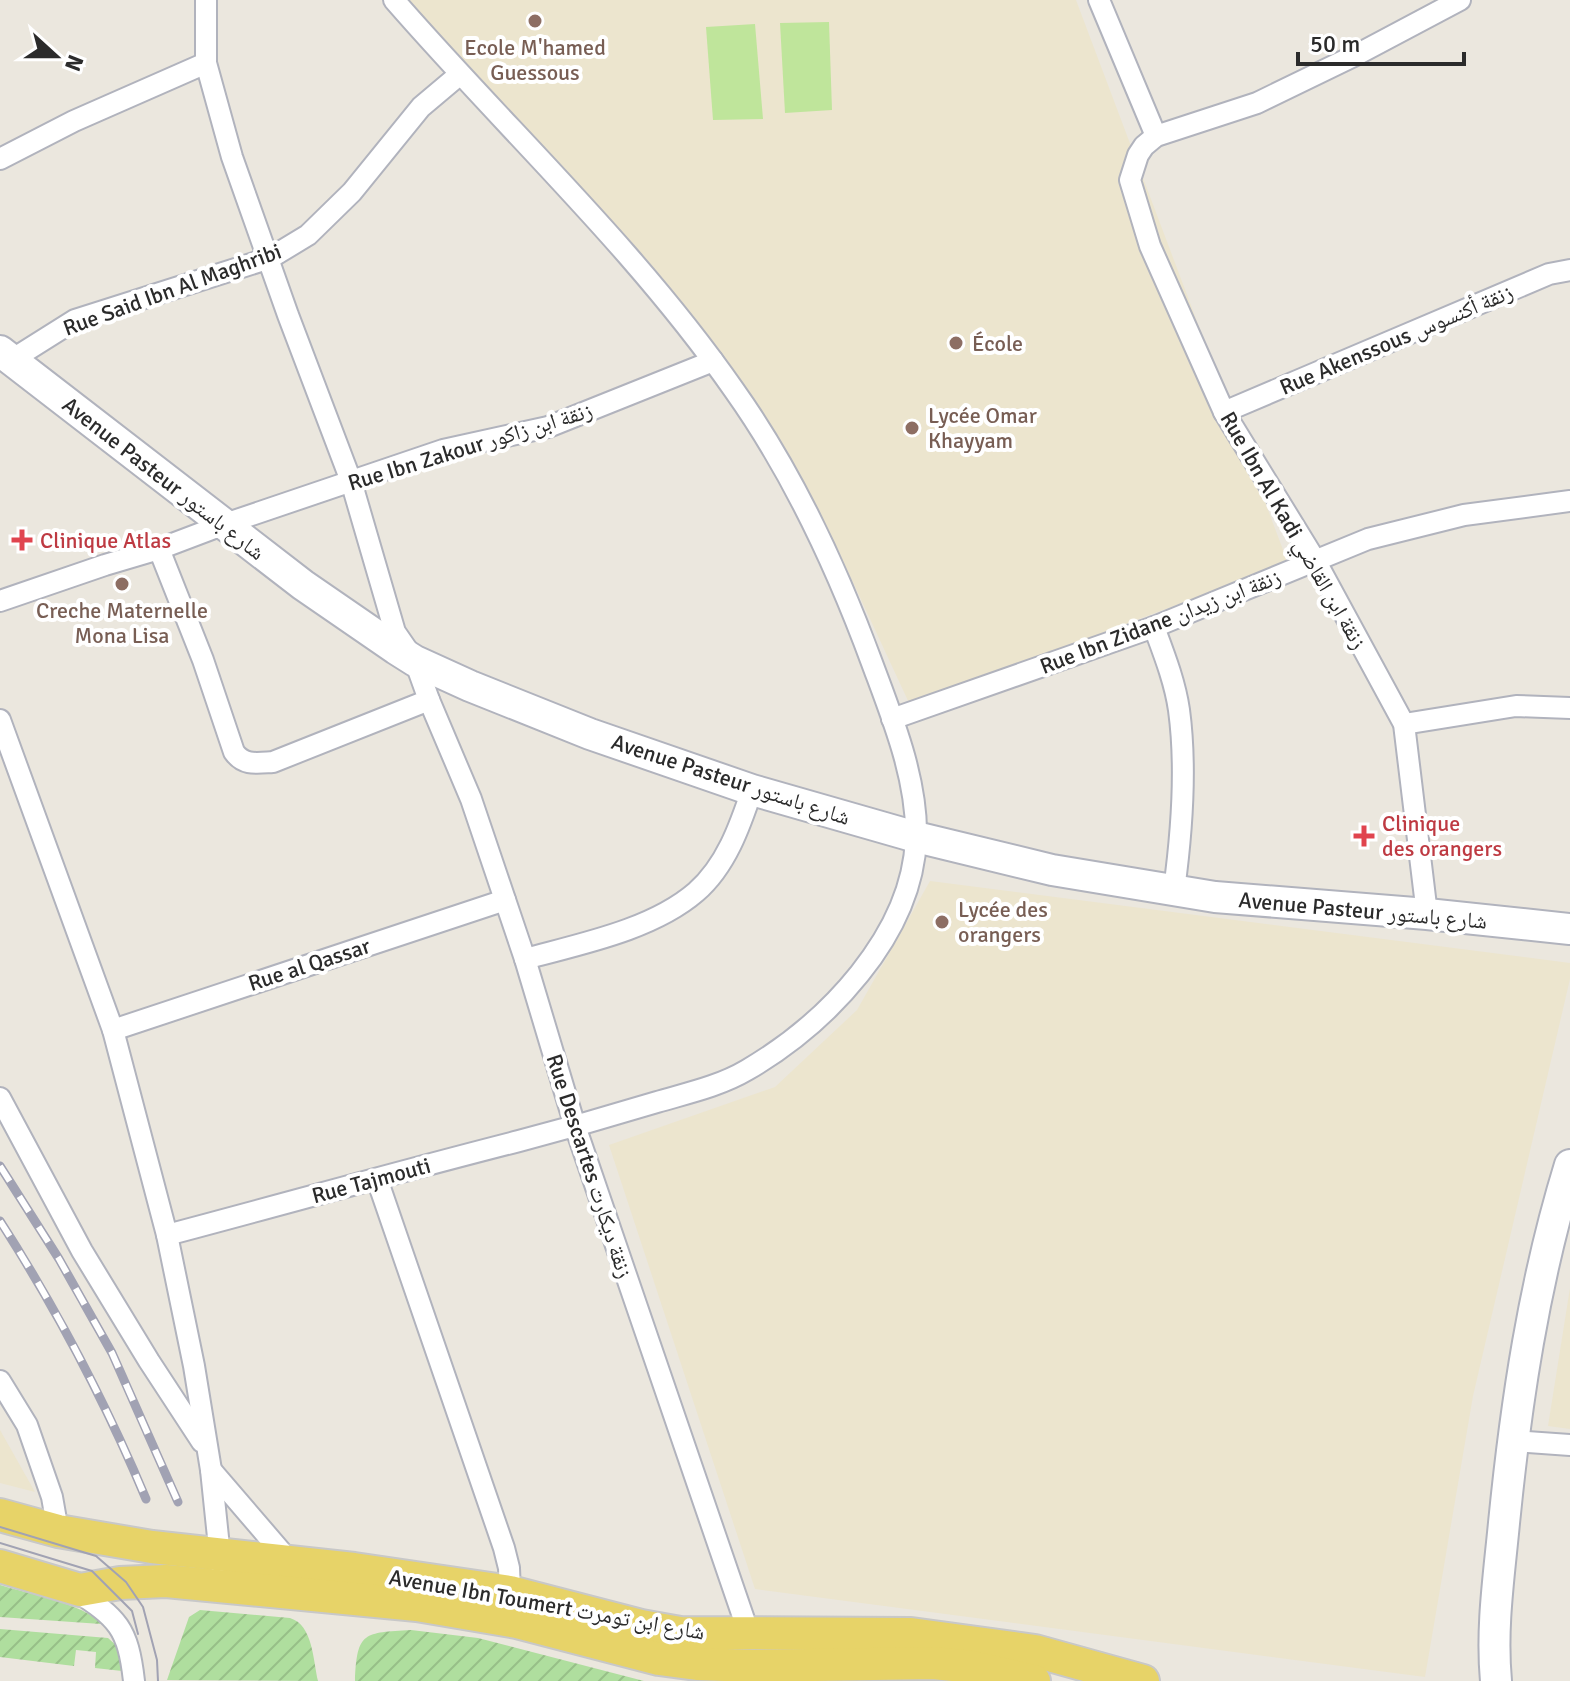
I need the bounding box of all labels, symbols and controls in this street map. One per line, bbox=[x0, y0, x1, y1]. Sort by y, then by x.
marker: Ecole M'hamed Guessous bbox=[526, 12, 544, 30]
north arrow bbox=[16, 16, 96, 96]
scale bar bbox=[1298, 16, 1464, 66]
text: 50 m bbox=[1310, 29, 1360, 59]
place label: Ecole M'hamed Guessous bbox=[464, 34, 606, 86]
text: N bbox=[59, 51, 90, 75]
street label: Rue Said Ibn Al Maghribi bbox=[59, 237, 285, 342]
street label: Rue Akenssous زنقة أكنسوس bbox=[1276, 278, 1517, 401]
place label: École bbox=[972, 330, 1023, 357]
marker: École bbox=[947, 334, 965, 352]
street label: Avenue Pasteur شارع باستور bbox=[57, 391, 270, 566]
street label: Rue Ibn Zakour زنقة ابن زاكور bbox=[345, 396, 596, 497]
place label: Lycée Omar Khayyam bbox=[928, 402, 1037, 454]
street label: Rue Ibn Al Kadi زنقة ابن القاضي bbox=[1211, 407, 1373, 656]
marker: Lycée Omar Khayyam bbox=[903, 419, 921, 437]
place label: Clinique Atlas bbox=[40, 527, 171, 554]
marker: Clinique Atlas bbox=[11, 529, 33, 551]
street label: Rue Ibn Zidane زنقة ابن زيدان bbox=[1036, 563, 1284, 680]
marker: Creche Maternelle Mona Lisa bbox=[113, 575, 131, 593]
place label: Creche Maternelle Mona Lisa bbox=[36, 597, 208, 649]
street label: Avenue Pasteur شارع باستور bbox=[608, 728, 854, 831]
place label: Clinique des orangers bbox=[1382, 810, 1502, 862]
marker: Clinique des orangers bbox=[1353, 825, 1375, 847]
street label: Avenue Pasteur شارع باستور bbox=[1238, 886, 1488, 935]
place label: Lycée des orangers bbox=[958, 896, 1048, 948]
marker: Lycée des orangers bbox=[933, 913, 951, 931]
street label: Rue al Qassar bbox=[245, 932, 374, 997]
street label: Rue Descartes زنقة ديكارت bbox=[541, 1051, 639, 1282]
street label: Rue Tajmouti bbox=[309, 1152, 434, 1209]
street label: Avenue Ibn Toumert شارع ابن تومرت bbox=[387, 1563, 707, 1646]

